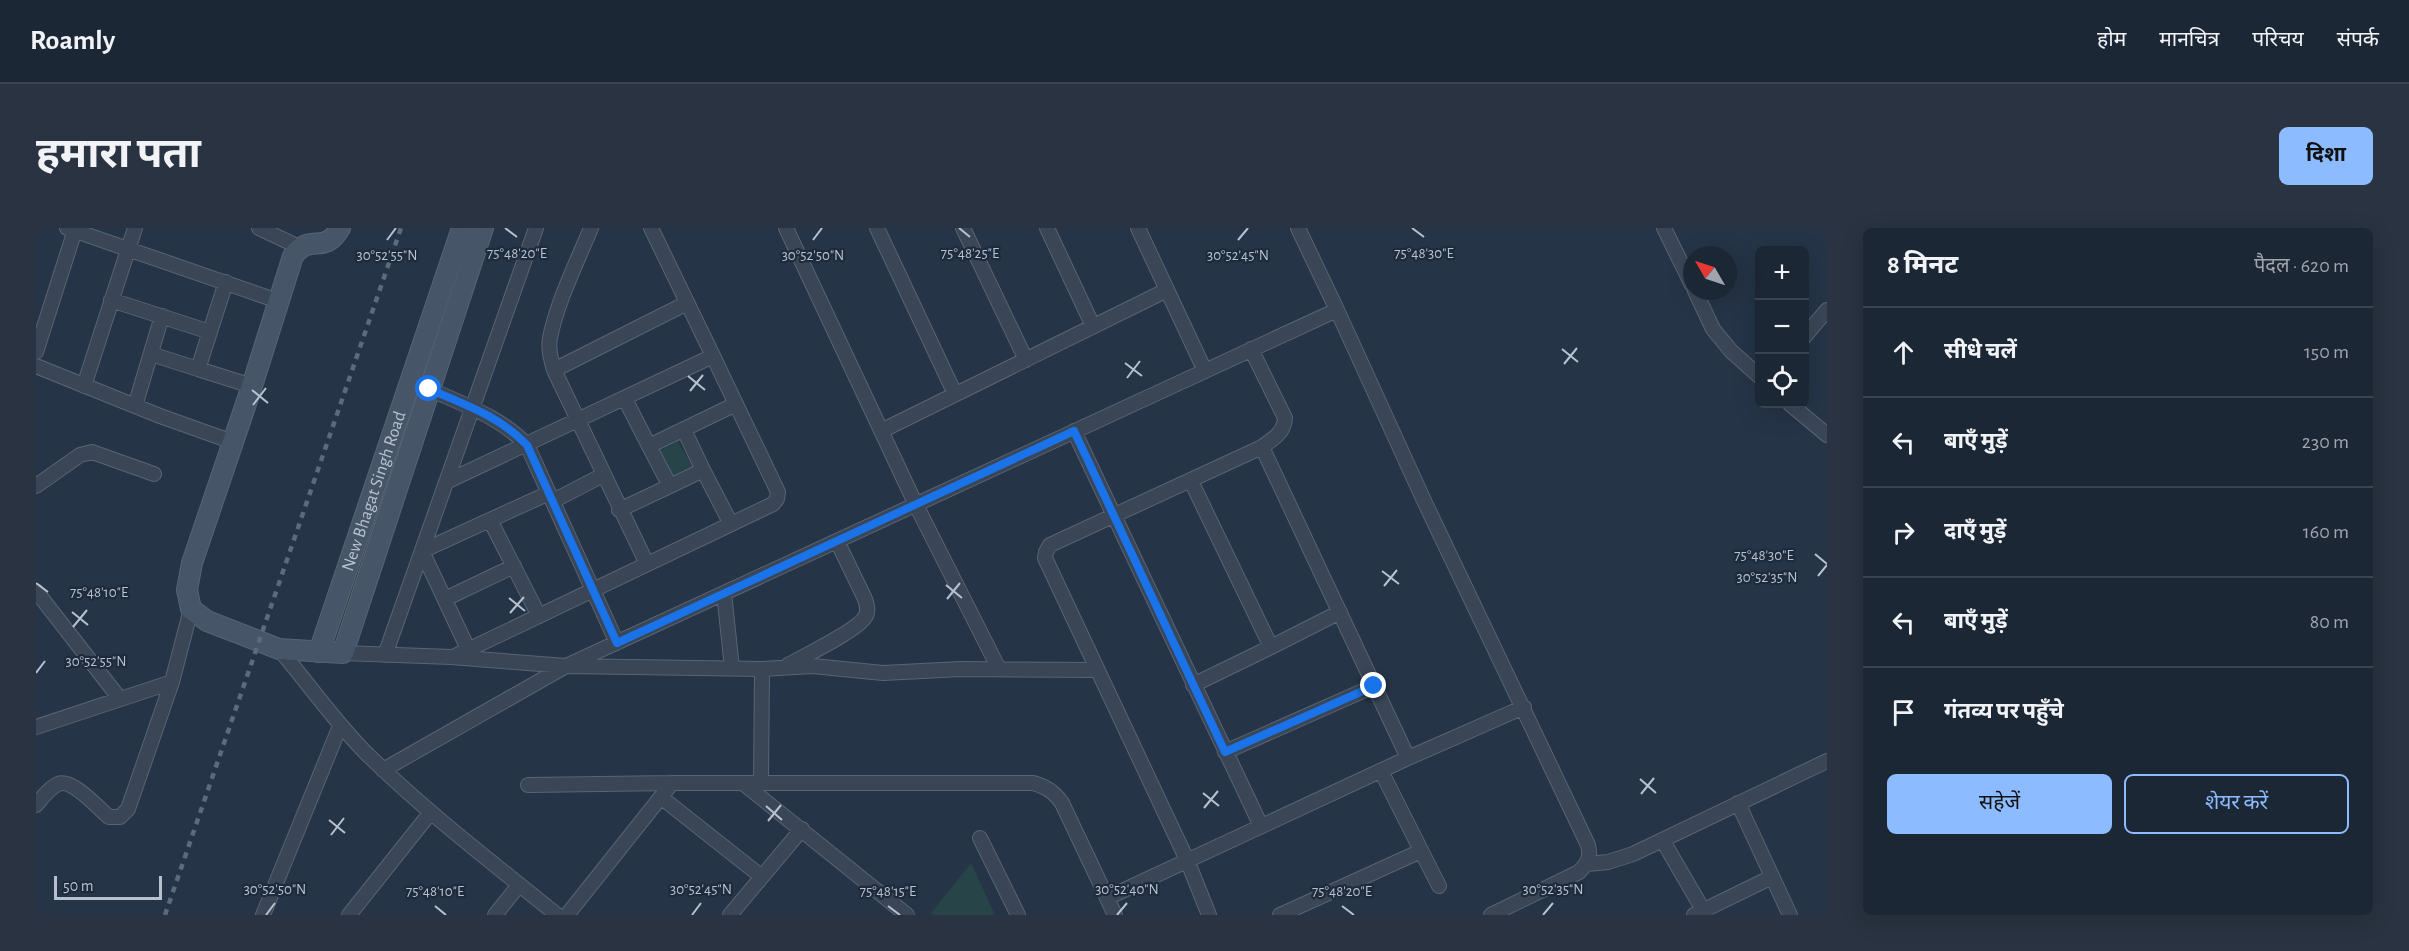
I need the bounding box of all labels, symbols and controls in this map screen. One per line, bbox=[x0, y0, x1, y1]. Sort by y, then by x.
text: Roamly bbox=[30, 27, 115, 55]
text: होम bbox=[2097, 29, 2126, 50]
text: मानचित्र bbox=[2159, 29, 2219, 50]
text: परिचय bbox=[2252, 29, 2304, 50]
text: संपर्क bbox=[2337, 29, 2379, 50]
button: दिशा bbox=[2279, 127, 2373, 185]
text: हमारा पता bbox=[36, 133, 201, 175]
text: 75°48'20"E bbox=[487, 246, 547, 261]
text: 75°48'25"E bbox=[941, 246, 999, 261]
text: 75°48'30"E bbox=[1394, 246, 1454, 261]
north arrow bbox=[1683, 246, 1737, 300]
map controls bbox=[1755, 246, 1809, 408]
button: + bbox=[1755, 246, 1809, 300]
text: 30°52'55"N bbox=[356, 248, 418, 263]
text: 30°52'50"N bbox=[782, 248, 844, 263]
text: 30°52'45"N bbox=[1207, 248, 1269, 263]
text: 8 मिनट bbox=[1887, 252, 1958, 278]
text: पैदल · 620 m bbox=[2254, 256, 2349, 276]
button: − bbox=[1755, 300, 1809, 354]
icon: ahead bbox=[1887, 336, 1920, 369]
text: सीधे चलें bbox=[1944, 340, 2017, 362]
text: 150 m bbox=[2304, 342, 2349, 362]
button: locate bbox=[1755, 354, 1809, 408]
route start bbox=[415, 375, 441, 401]
street label: New Bhagat Singh Road bbox=[339, 409, 410, 573]
icon: left bbox=[1887, 426, 1920, 459]
text: बाएँ मुड़ें bbox=[1944, 430, 2008, 452]
text: 230 m bbox=[2302, 432, 2349, 452]
icon: right bbox=[1887, 516, 1920, 549]
text: दाएँ मुड़ें bbox=[1944, 520, 2006, 542]
text: 160 m bbox=[2303, 522, 2349, 542]
text: 75°48'30"E bbox=[1734, 548, 1794, 563]
text: 30°52'35"N bbox=[1737, 570, 1797, 585]
text: 75°48'10"E bbox=[70, 585, 128, 600]
icon: left bbox=[1887, 606, 1920, 639]
text: बाएँ मुड़ें bbox=[1944, 610, 2008, 632]
text: 80 m bbox=[2310, 612, 2349, 632]
text: 30°52'55"N bbox=[65, 654, 127, 669]
route end bbox=[1360, 672, 1386, 698]
icon: arrive bbox=[1887, 696, 1920, 729]
text: गंतव्य पर पहुँचे bbox=[1944, 700, 2064, 722]
button: सहेजें bbox=[1887, 774, 2112, 834]
button: शेयर करें bbox=[2124, 774, 2349, 834]
scale bar bbox=[54, 873, 162, 900]
text: 50 m bbox=[63, 878, 94, 894]
text: 30°52'50"N bbox=[244, 882, 306, 897]
text: 30°52'45"N bbox=[670, 882, 732, 897]
text: 30°52'40"N bbox=[1095, 882, 1159, 897]
text: 30°52'35"N bbox=[1523, 882, 1583, 897]
text: 75°48'10"E bbox=[406, 884, 464, 899]
text: 75°48'15"E bbox=[860, 884, 916, 899]
text: 75°48'20"E bbox=[1312, 884, 1372, 899]

